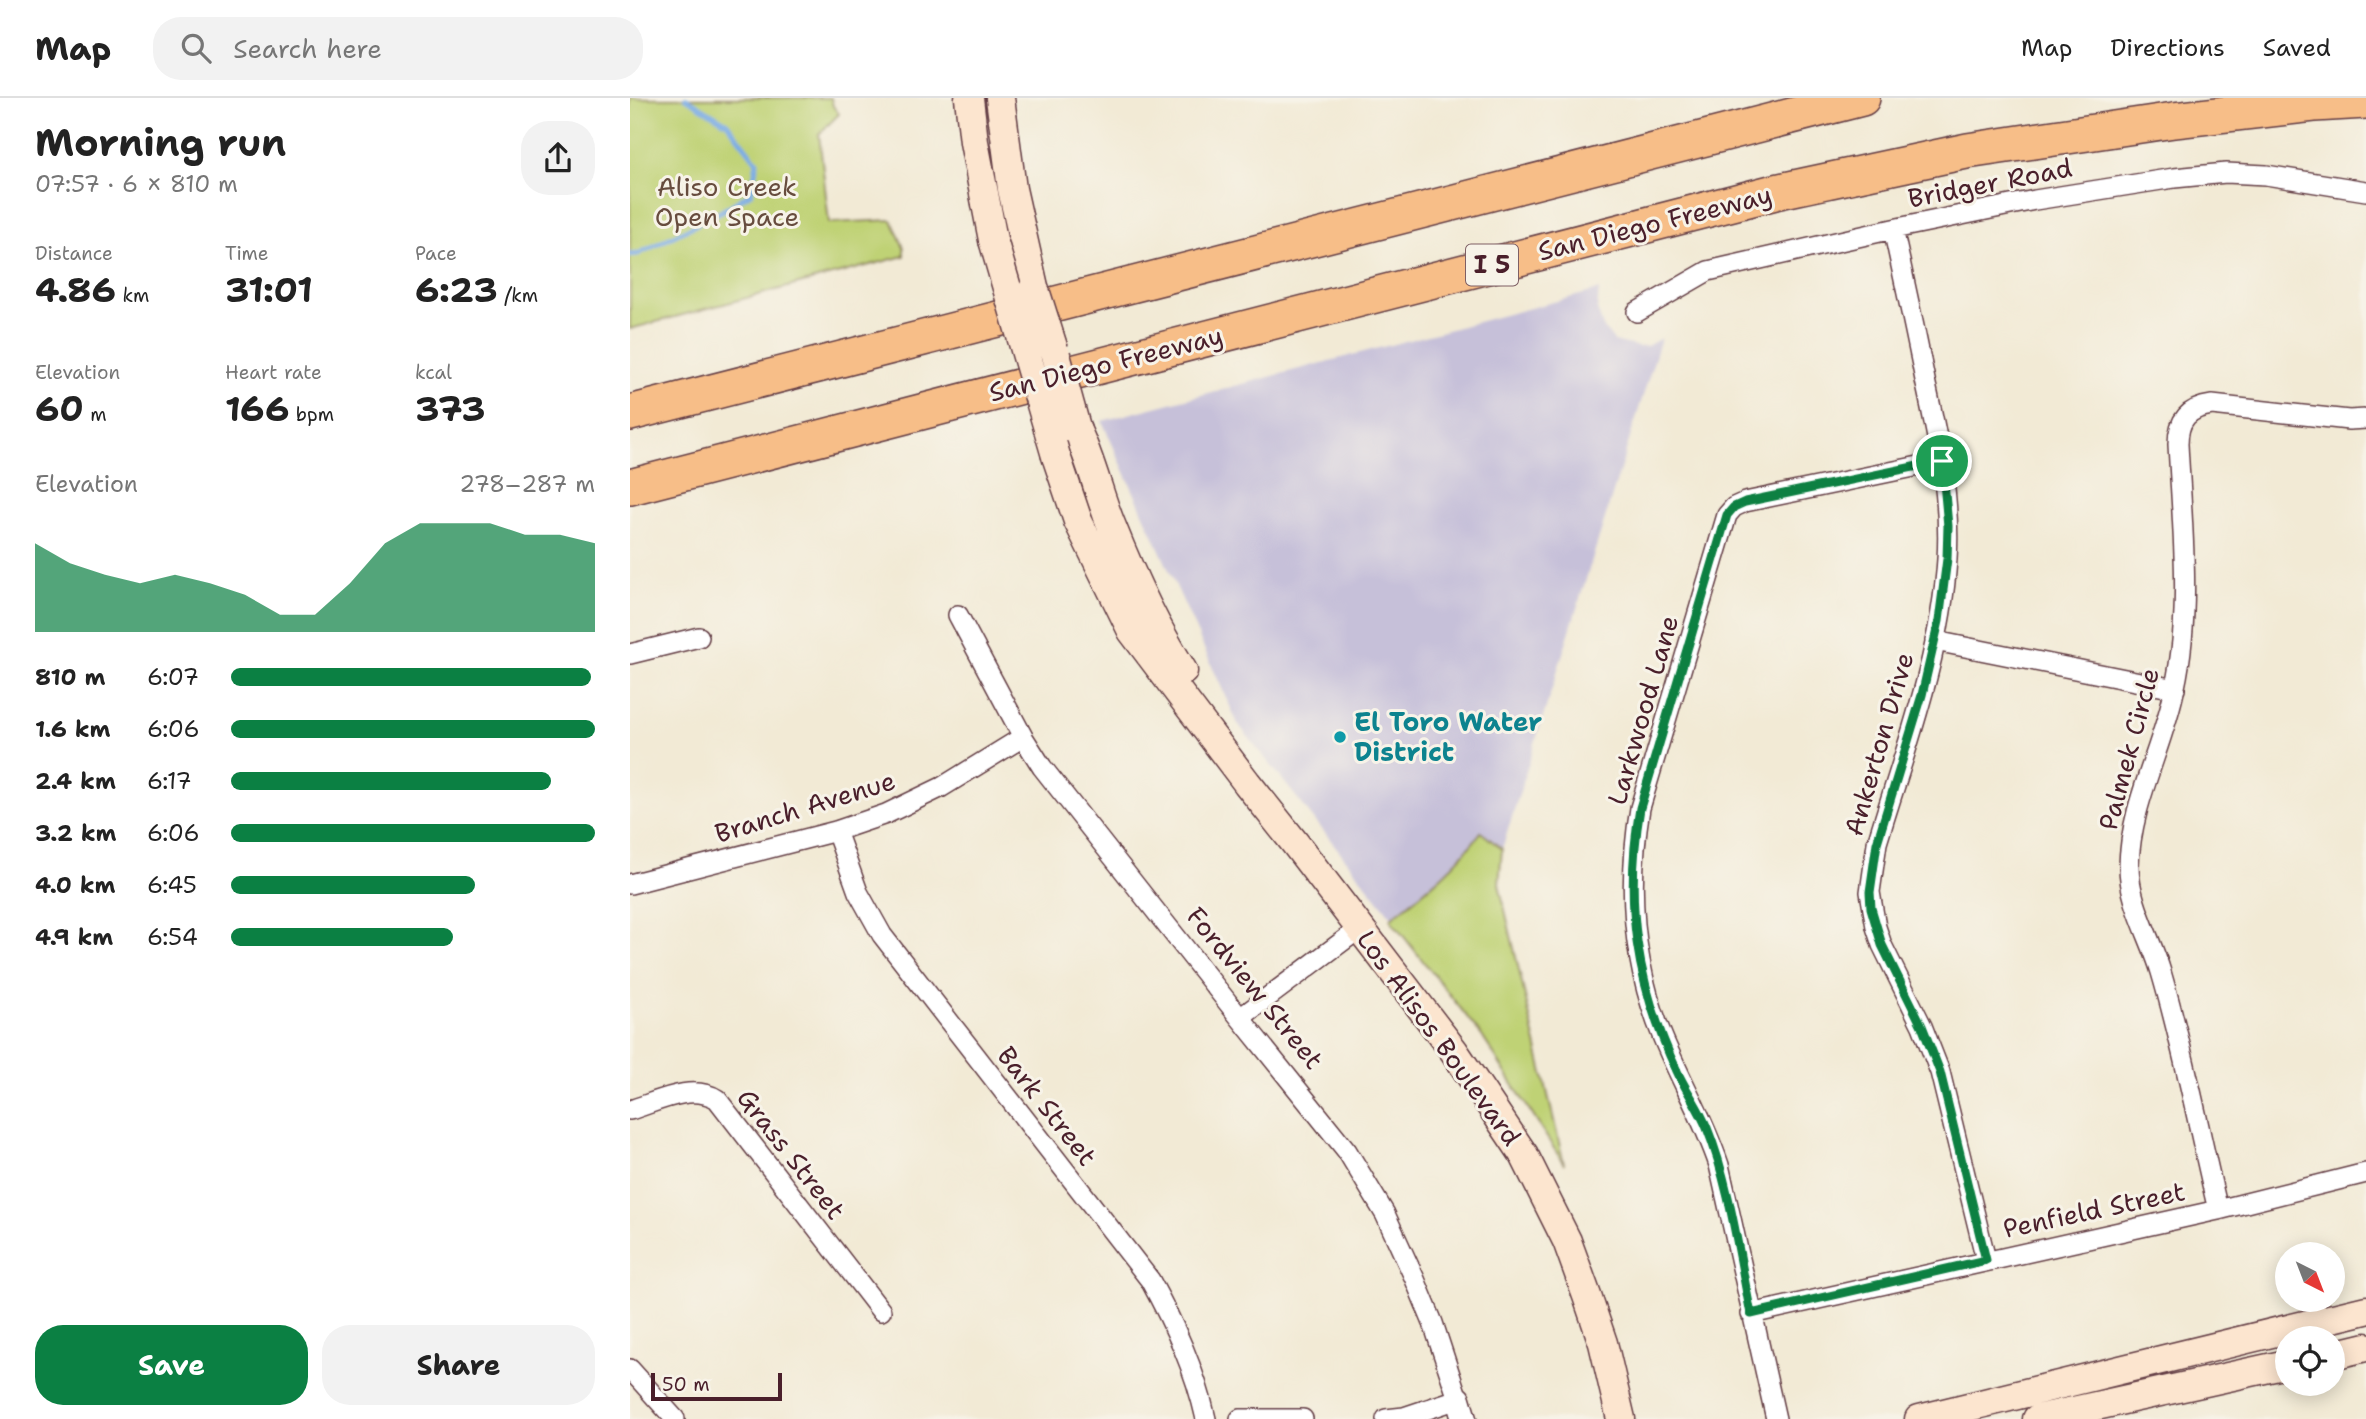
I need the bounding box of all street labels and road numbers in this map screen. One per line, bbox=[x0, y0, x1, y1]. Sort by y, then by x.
street label: Bridger Road bbox=[1905, 149, 2075, 216]
street label: San Diego Freeway bbox=[1534, 177, 1775, 269]
road number: I 5 bbox=[1466, 244, 1518, 286]
street label: San Diego Freeway bbox=[985, 318, 1226, 410]
street label: Larkwood Lane bbox=[1599, 611, 1686, 809]
street label: Ankerton Drive bbox=[1836, 648, 1921, 840]
street label: Palmek Circle bbox=[2090, 664, 2167, 834]
street label: Branch Avenue bbox=[710, 762, 899, 851]
street label: Fordview Street bbox=[1179, 899, 1332, 1076]
street label: Los Alisos Boulevard bbox=[1349, 923, 1530, 1153]
street label: Bark Street bbox=[990, 1039, 1105, 1173]
street label: Grass Street bbox=[729, 1081, 853, 1226]
street label: Penfield Street bbox=[2000, 1173, 2188, 1246]

